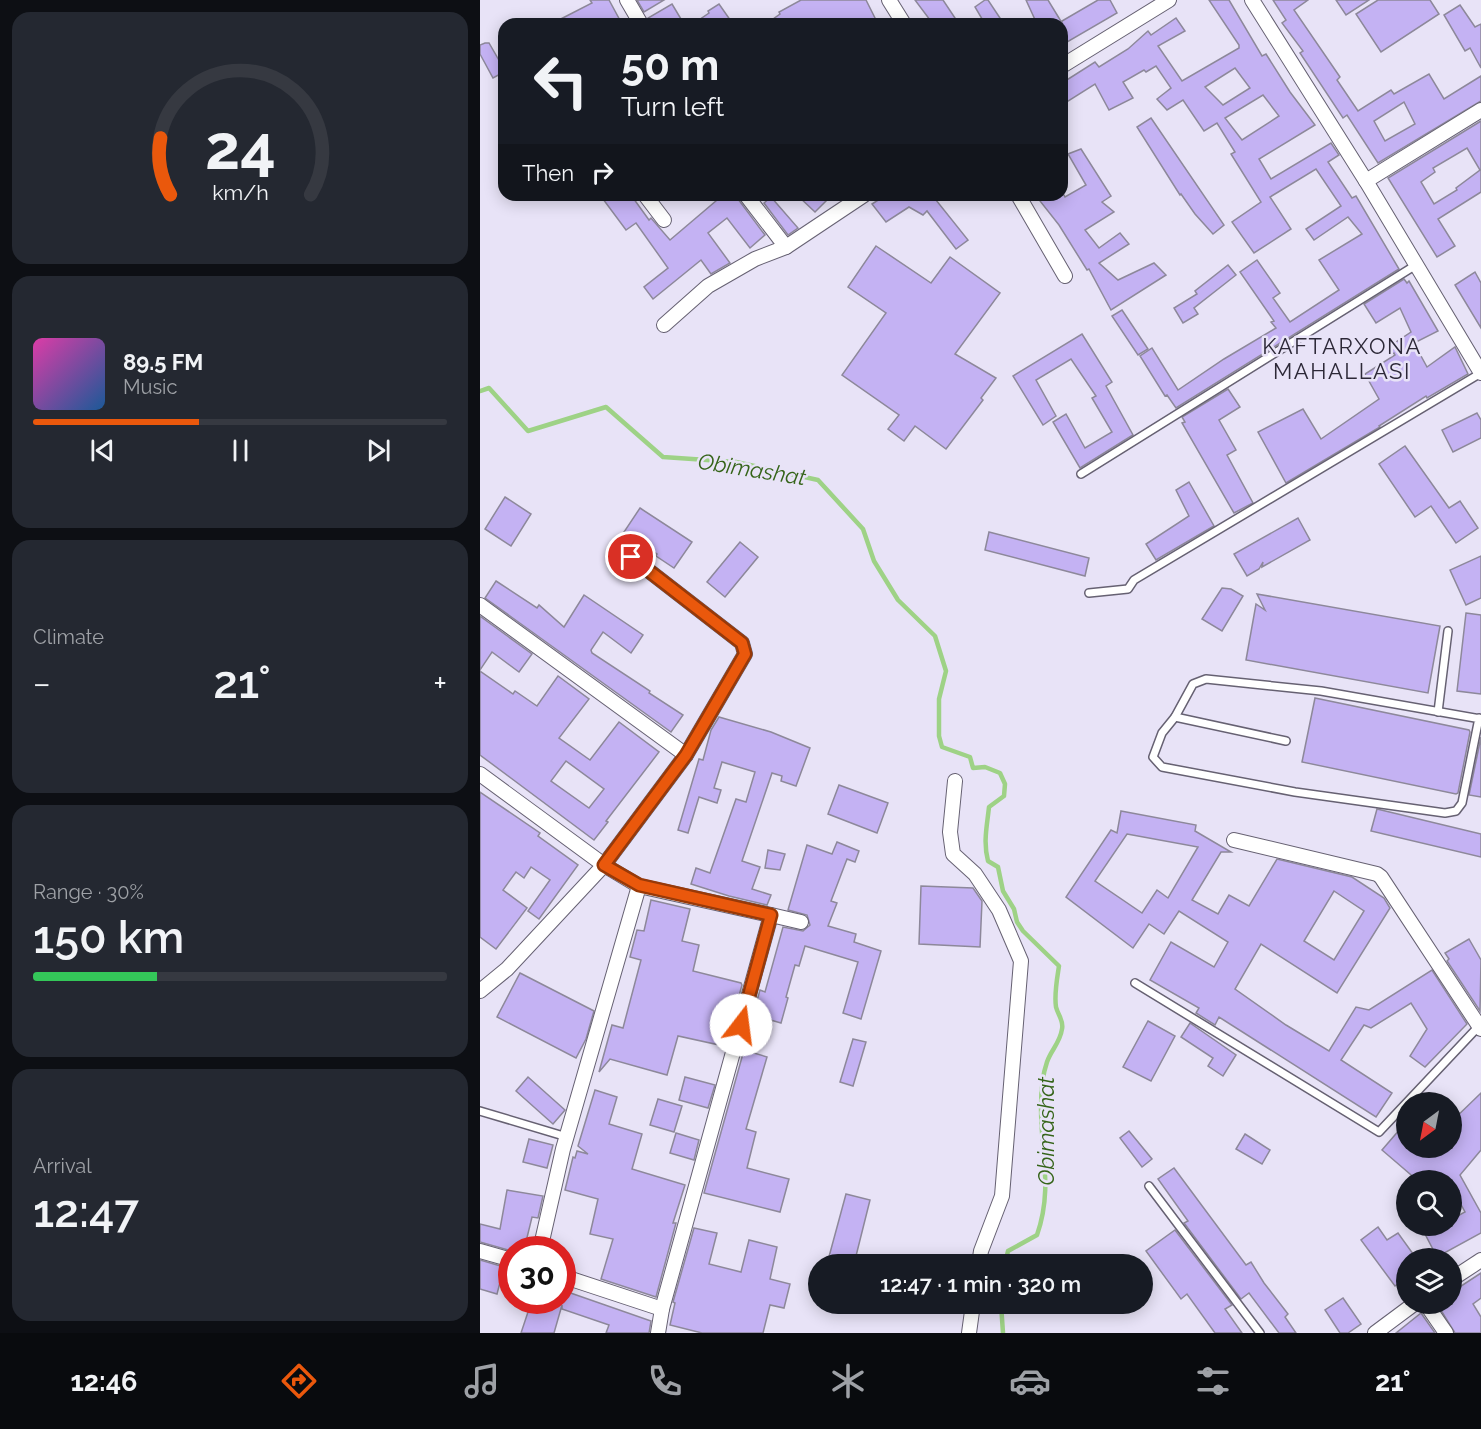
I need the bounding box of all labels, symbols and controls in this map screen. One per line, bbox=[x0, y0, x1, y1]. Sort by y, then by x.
text: 50 m bbox=[621, 41, 719, 90]
icon: left bbox=[522, 42, 600, 120]
text: Turn left bbox=[621, 91, 724, 122]
text: 24 bbox=[205, 110, 275, 184]
icon: right bbox=[586, 156, 619, 189]
text: Then bbox=[522, 160, 574, 186]
text: km/h bbox=[212, 180, 268, 205]
district label: KAFTARXONA MAHALLASI bbox=[1262, 333, 1422, 384]
text: 89.5 FM bbox=[123, 349, 203, 375]
text: Music bbox=[123, 375, 177, 399]
icon: previous bbox=[86, 434, 119, 467]
icon: pause bbox=[224, 434, 257, 467]
icon: next bbox=[362, 434, 395, 467]
water label: Obimashat bbox=[696, 448, 809, 490]
pin bbox=[605, 531, 656, 582]
icon: arrive bbox=[614, 540, 647, 573]
text: Climate bbox=[33, 625, 104, 649]
text: 21° bbox=[213, 656, 271, 709]
text: − bbox=[33, 664, 51, 703]
text: + bbox=[433, 664, 447, 703]
text: Range · 30% bbox=[33, 880, 144, 904]
text: 150 km bbox=[33, 911, 184, 964]
position arrow bbox=[709, 993, 773, 1057]
water label: Obimashat bbox=[1033, 1076, 1059, 1185]
north arrow bbox=[1396, 1092, 1462, 1158]
map controls bbox=[1396, 1092, 1462, 1314]
text: Arrival bbox=[33, 1154, 92, 1178]
button: search bbox=[1396, 1170, 1462, 1236]
text: 12:47 bbox=[33, 1185, 139, 1238]
speed limit sign: 30 bbox=[498, 1236, 576, 1314]
button: layers bbox=[1396, 1248, 1462, 1314]
text: 12:47 · 1 min · 320 m bbox=[880, 1271, 1081, 1297]
icon: directions bbox=[278, 1360, 320, 1402]
icon: music bbox=[461, 1360, 503, 1402]
icon: phone bbox=[644, 1360, 686, 1402]
icon: climate bbox=[827, 1360, 869, 1402]
icon: car bbox=[1009, 1360, 1051, 1402]
icon: filters bbox=[1192, 1360, 1234, 1402]
text: 12:46 bbox=[70, 1366, 137, 1397]
text: 21° bbox=[1375, 1366, 1411, 1397]

